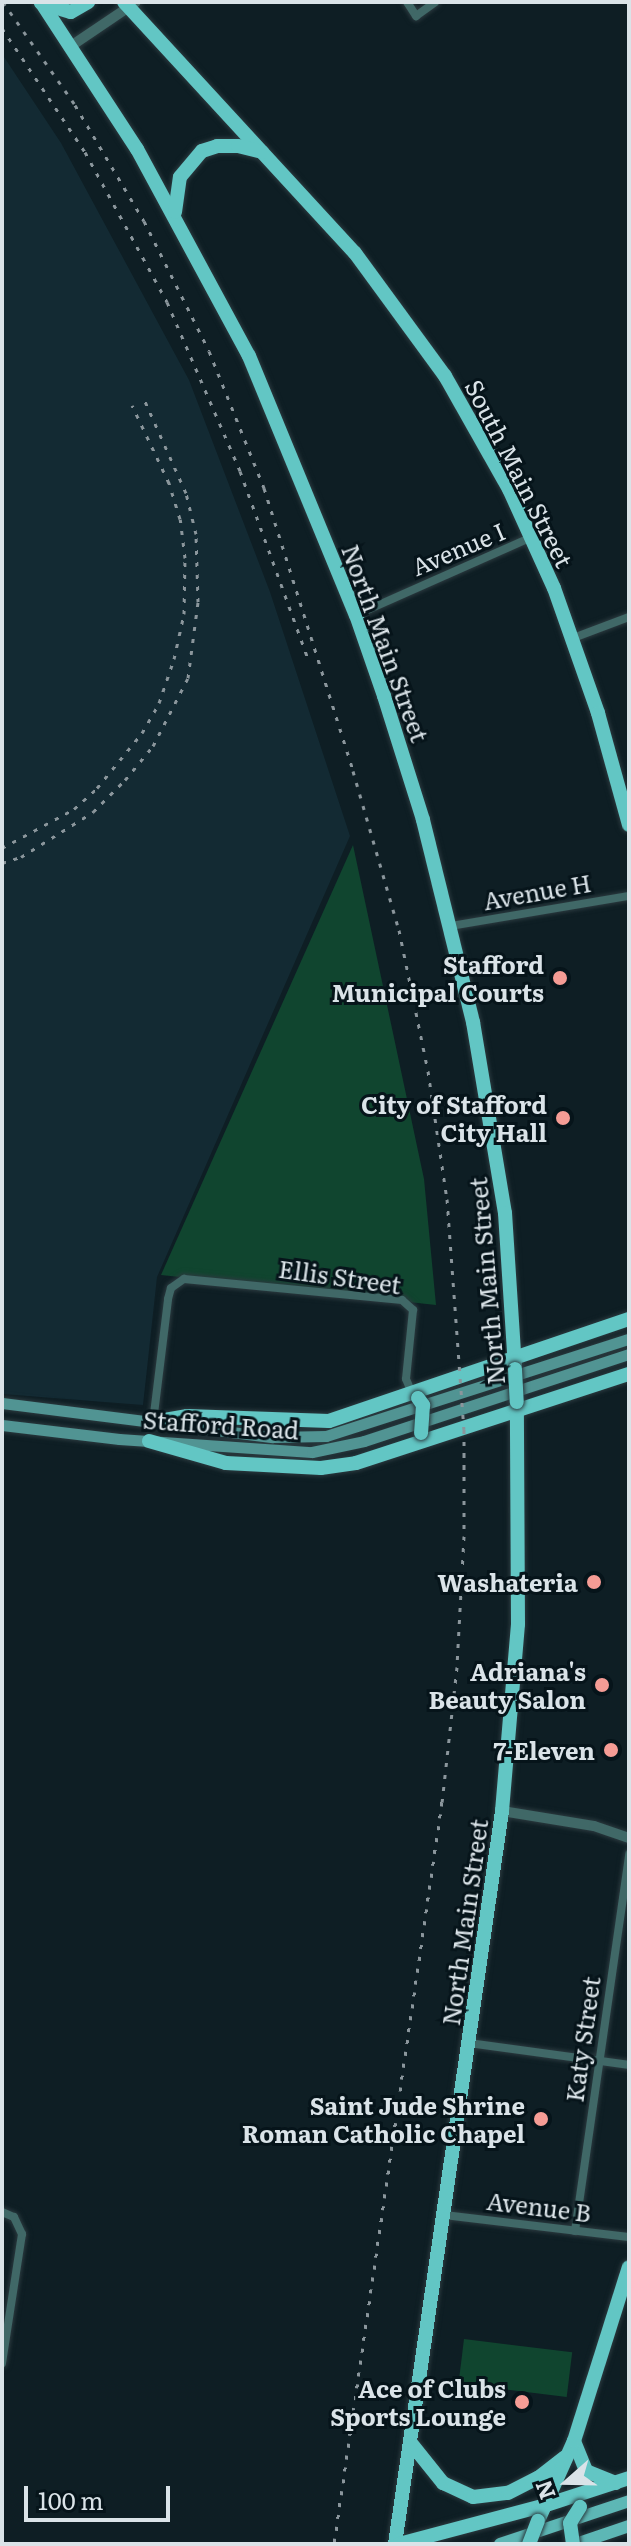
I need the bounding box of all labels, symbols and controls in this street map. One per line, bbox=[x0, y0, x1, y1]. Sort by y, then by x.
street label: South Main Street bbox=[460, 374, 580, 572]
street label: Avenue I bbox=[407, 515, 509, 581]
street label: North Main Street bbox=[337, 540, 435, 746]
street label: Avenue H bbox=[481, 867, 593, 915]
place label: Stafford Municipal Courts bbox=[332, 950, 544, 1006]
marker: Stafford Municipal Courts bbox=[551, 969, 569, 987]
place label: City of Stafford City Hall bbox=[361, 1090, 547, 1146]
marker: City of Stafford City Hall bbox=[554, 1109, 572, 1127]
street label: North Main Street bbox=[463, 1176, 509, 1386]
street label: Ellis Street bbox=[277, 1253, 403, 1299]
street label: Stafford Road bbox=[142, 1404, 300, 1444]
place label: Washateria bbox=[438, 1568, 578, 1596]
marker: Washateria bbox=[585, 1573, 603, 1591]
place label: Adriana's Beauty Salon bbox=[429, 1657, 586, 1713]
marker: Adriana's Beauty Salon bbox=[593, 1676, 611, 1694]
place label: 7-Eleven bbox=[493, 1736, 595, 1764]
marker: 7-Eleven bbox=[602, 1741, 620, 1759]
street label: North Main Street bbox=[435, 1817, 493, 2027]
street label: Katy Street bbox=[559, 1974, 605, 2104]
place label: Saint Jude Shrine Roman Catholic Chapel bbox=[242, 2091, 525, 2147]
marker: Saint Jude Shrine Roman Catholic Chapel bbox=[532, 2110, 550, 2128]
street label: Avenue B bbox=[485, 2185, 593, 2227]
place label: Ace of Clubs Sports Lounge bbox=[330, 2374, 506, 2430]
marker: Ace of Clubs Sports Lounge bbox=[513, 2393, 531, 2411]
north arrow bbox=[527, 2442, 607, 2522]
scale bar bbox=[28, 2470, 174, 2520]
text: N bbox=[525, 2476, 563, 2505]
text: 100 m bbox=[38, 2482, 104, 2517]

